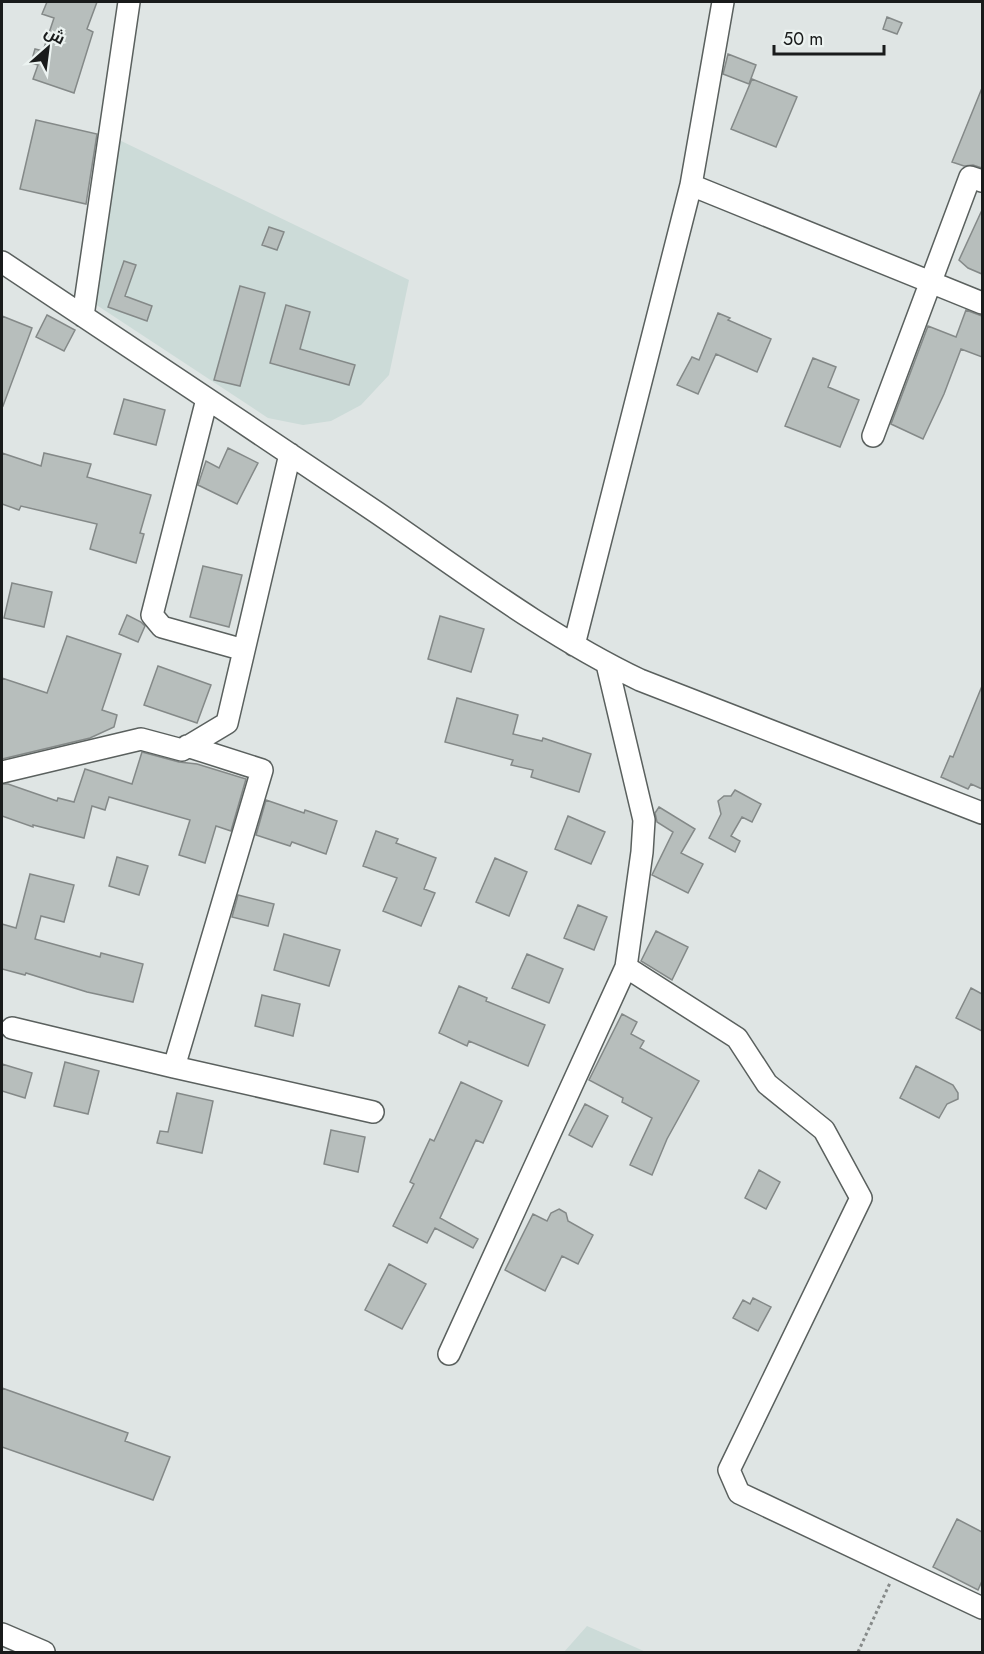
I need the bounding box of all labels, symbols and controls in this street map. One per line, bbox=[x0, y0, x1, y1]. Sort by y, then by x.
north arrow bbox=[18, 18, 78, 78]
scale bar bbox=[774, 18, 884, 56]
text: ش bbox=[40, 20, 69, 50]
text: 50 m bbox=[783, 26, 823, 52]

